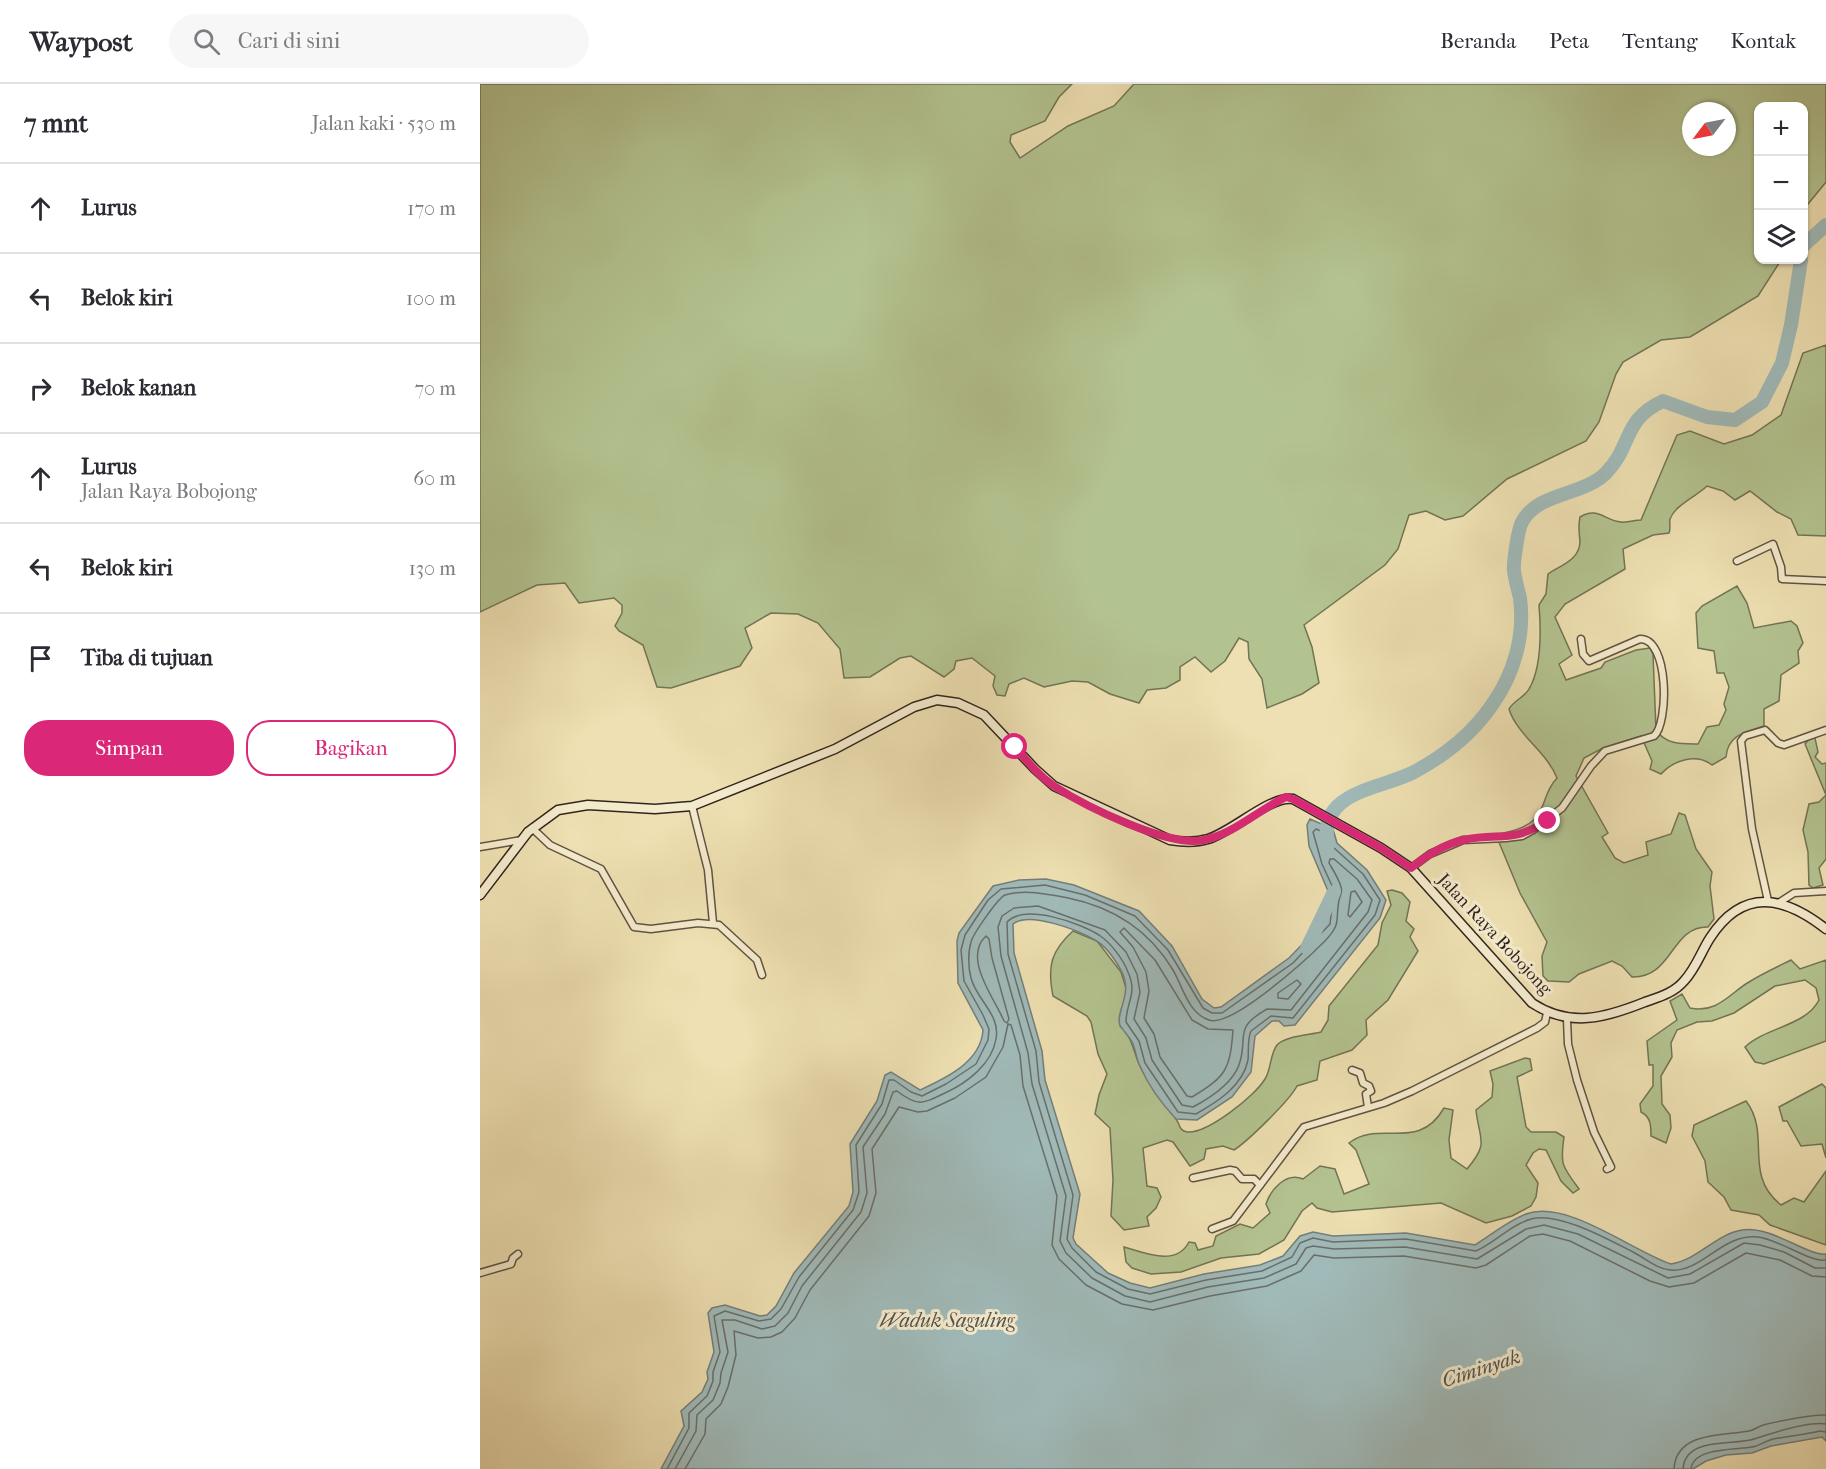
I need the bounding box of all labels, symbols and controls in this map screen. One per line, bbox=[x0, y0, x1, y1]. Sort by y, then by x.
search box bbox=[169, 14, 589, 68]
text: Waypost bbox=[30, 25, 133, 58]
icon: search bbox=[190, 25, 223, 58]
text: Cari di sini bbox=[238, 28, 340, 54]
text: Beranda bbox=[1440, 29, 1516, 53]
text: Peta bbox=[1549, 29, 1589, 53]
text: Tentang bbox=[1622, 29, 1698, 53]
text: Kontak bbox=[1731, 29, 1796, 53]
north arrow bbox=[1682, 102, 1736, 156]
map controls bbox=[1754, 102, 1808, 264]
button: + bbox=[1754, 102, 1808, 156]
text: 7 mnt bbox=[24, 108, 88, 139]
text: Jalan kaki · 530 m bbox=[312, 112, 456, 135]
button: − bbox=[1754, 156, 1808, 210]
icon: ahead bbox=[24, 192, 57, 225]
text: Lurus bbox=[81, 195, 137, 221]
text: 170 m bbox=[407, 197, 456, 220]
button: layers bbox=[1754, 210, 1808, 264]
icon: left bbox=[24, 282, 57, 315]
text: Belok kiri bbox=[81, 285, 173, 311]
text: 100 m bbox=[406, 287, 456, 310]
icon: right bbox=[24, 372, 57, 405]
text: Belok kanan bbox=[81, 375, 196, 401]
text: 70 m bbox=[414, 377, 456, 400]
text: Lurus bbox=[81, 454, 137, 480]
icon: ahead bbox=[24, 462, 57, 495]
text: 60 m bbox=[413, 467, 456, 490]
text: Jalan Raya Bobojong bbox=[81, 480, 257, 503]
icon: left bbox=[24, 552, 57, 585]
text: Belok kiri bbox=[81, 555, 173, 581]
text: 130 m bbox=[409, 557, 456, 580]
icon: arrive bbox=[24, 642, 57, 675]
text: Tiba di tujuan bbox=[81, 645, 213, 671]
button: Simpan bbox=[24, 720, 234, 776]
button: Bagikan bbox=[246, 720, 456, 776]
route start bbox=[1001, 733, 1027, 759]
route end bbox=[1534, 807, 1560, 833]
street label: Jalan Raya Bobojong bbox=[1432, 868, 1556, 1000]
water label: Waduk Saguling bbox=[879, 1309, 1016, 1332]
water label: Ciminyak bbox=[1439, 1345, 1523, 1392]

